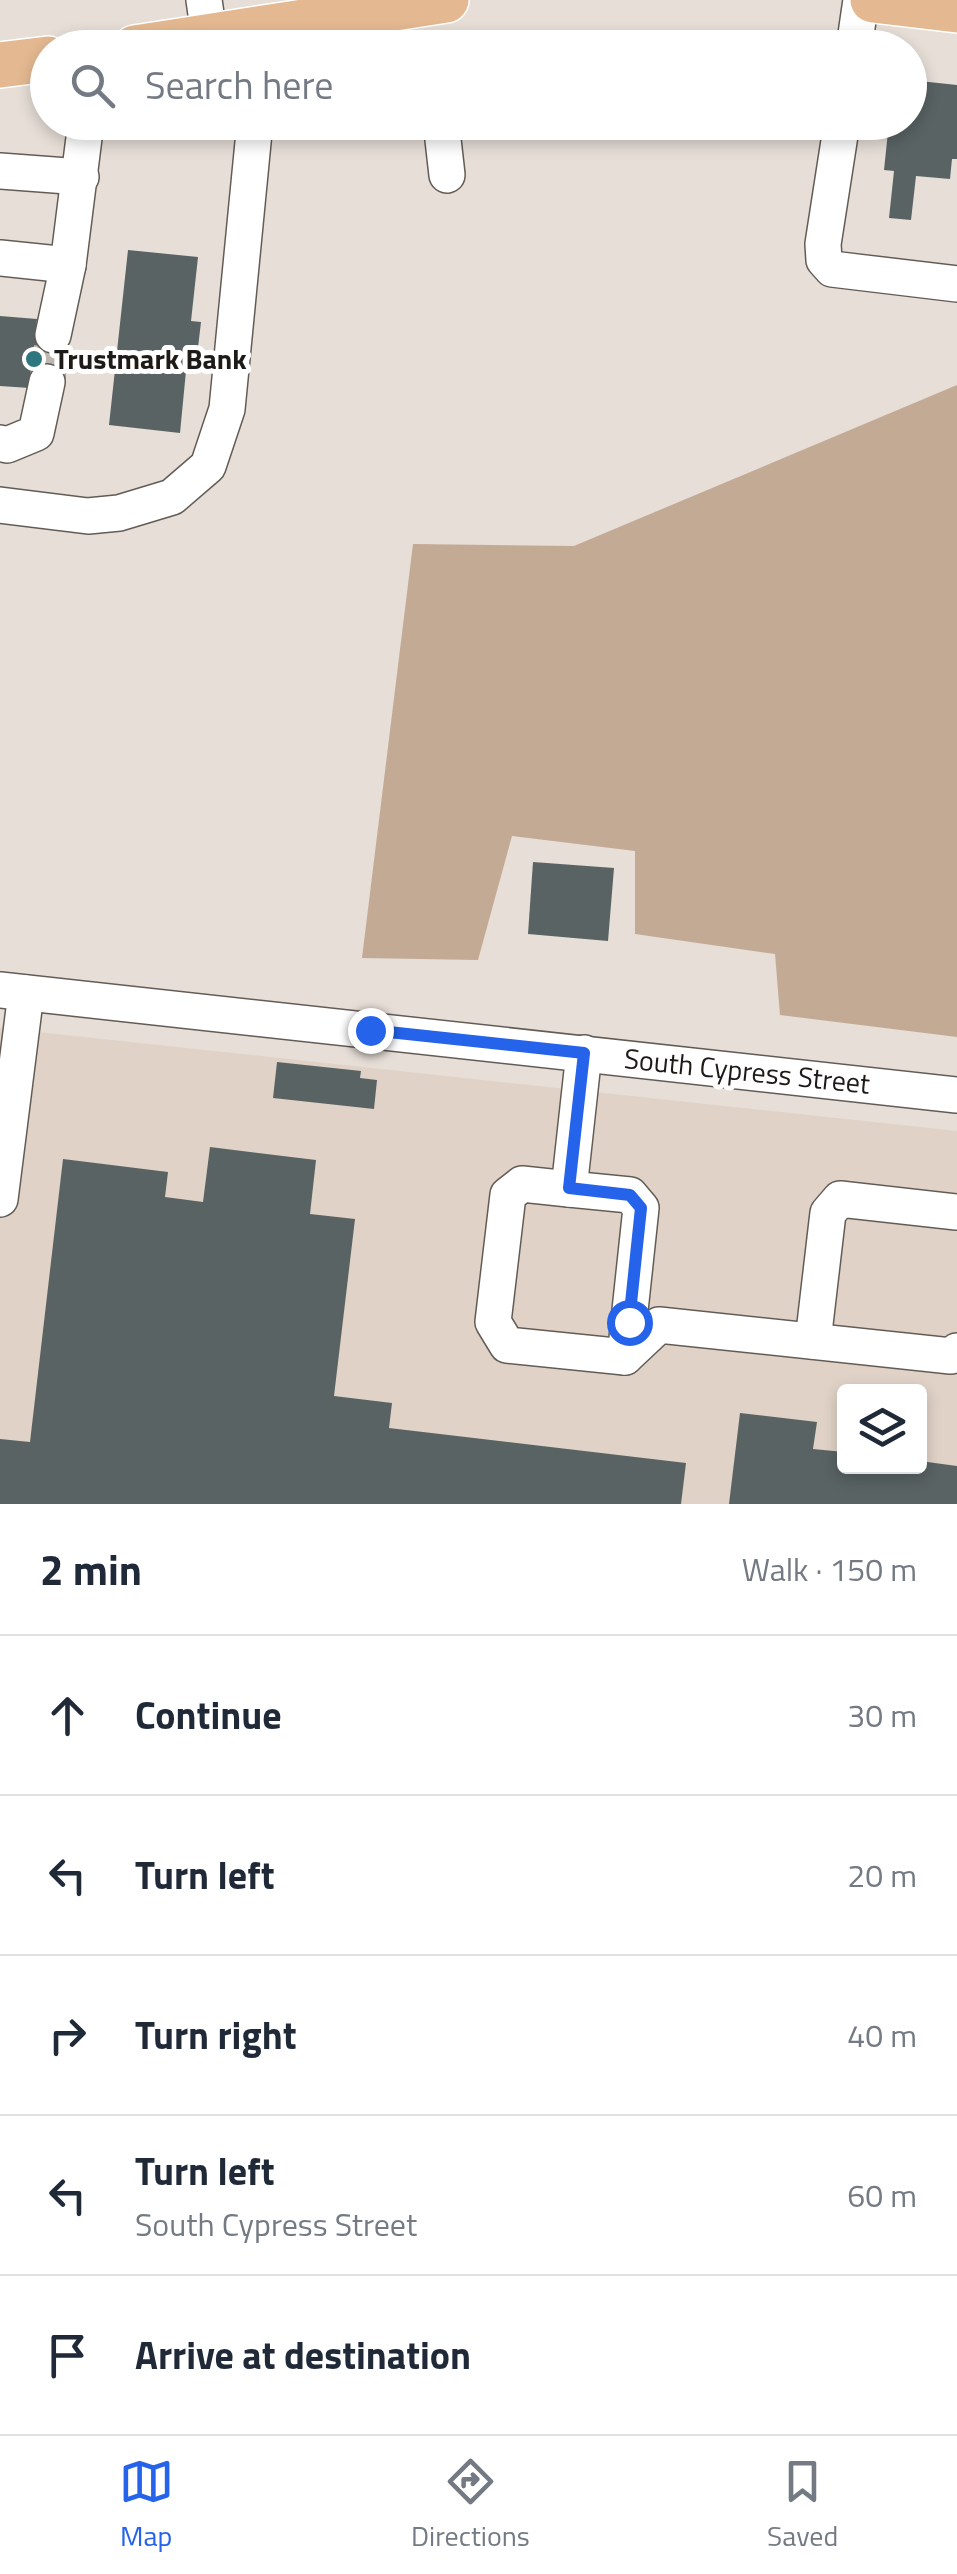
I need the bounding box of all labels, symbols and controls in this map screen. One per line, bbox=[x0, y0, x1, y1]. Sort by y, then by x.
search box bbox=[30, 30, 927, 140]
text: Search here bbox=[145, 56, 333, 114]
icon: search bbox=[65, 58, 120, 113]
place label: Trustmark Bank bbox=[54, 337, 247, 380]
marker: Trustmark Bank bbox=[23, 348, 45, 370]
route end bbox=[348, 1008, 394, 1054]
street label: South Cypress Street bbox=[622, 1036, 872, 1105]
route start bbox=[607, 1300, 653, 1346]
map controls bbox=[837, 1384, 927, 1474]
button: layers bbox=[837, 1384, 927, 1474]
text: 2 min bbox=[40, 1537, 142, 1601]
text: Walk · 150 m bbox=[742, 1545, 917, 1593]
text: Continue bbox=[135, 1686, 282, 1744]
icon: ahead bbox=[40, 1688, 95, 1743]
text: 30 m bbox=[847, 1691, 917, 1739]
text: Turn left bbox=[135, 1846, 275, 1904]
icon: left bbox=[40, 1848, 95, 1903]
text: 20 m bbox=[847, 1851, 917, 1899]
text: Turn right bbox=[135, 2006, 297, 2064]
icon: right bbox=[40, 2008, 95, 2063]
text: 40 m bbox=[847, 2011, 917, 2059]
text: Turn left bbox=[135, 2142, 275, 2200]
icon: left bbox=[40, 2168, 95, 2223]
text: 60 m bbox=[847, 2171, 917, 2219]
text: South Cypress Street bbox=[135, 2200, 417, 2248]
text: Arrive at destination bbox=[135, 2326, 471, 2384]
icon: arrive bbox=[40, 2328, 95, 2383]
tab: Map bbox=[119, 2454, 174, 2557]
tab: Directions bbox=[411, 2454, 530, 2557]
tab: Saved bbox=[767, 2454, 838, 2557]

